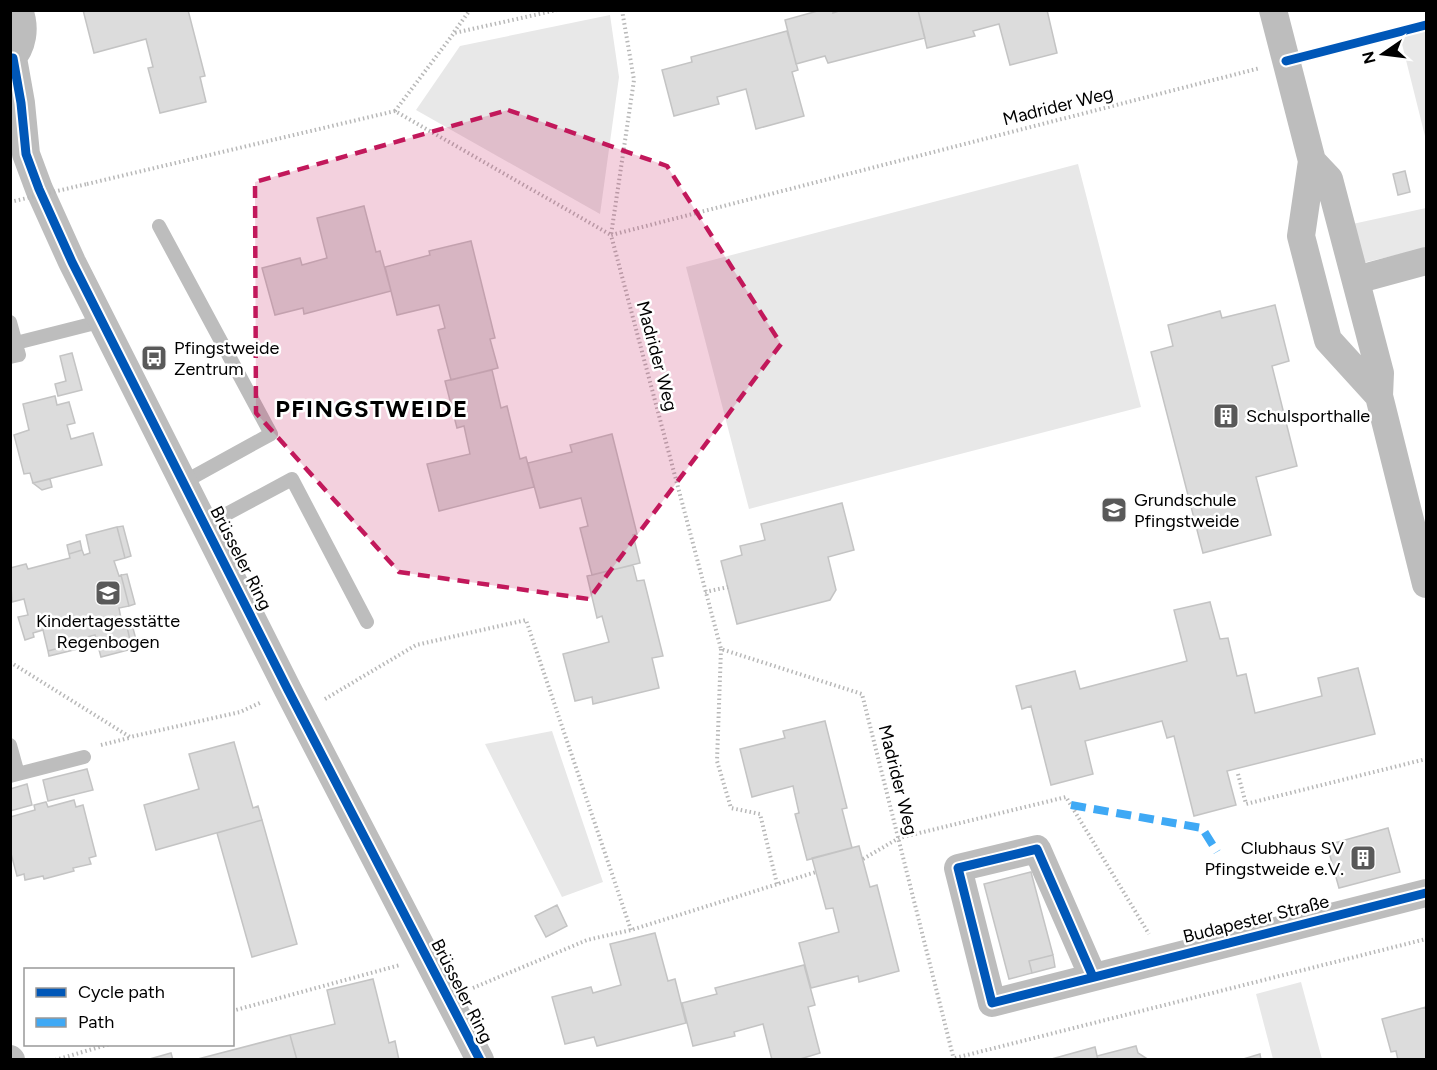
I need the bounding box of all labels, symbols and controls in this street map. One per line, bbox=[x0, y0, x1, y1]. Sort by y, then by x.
north arrow bbox=[1353, 24, 1413, 84]
text: N bbox=[1358, 49, 1380, 66]
street label: Madrider Weg bbox=[1000, 82, 1116, 130]
street label: Madrider Weg bbox=[632, 299, 682, 413]
place label: Pfingstweide Zentrum bbox=[174, 337, 279, 380]
bus stop icon: Pfingstweide Zentrum bbox=[139, 343, 169, 373]
district label: PFINGSTWEIDE bbox=[275, 394, 469, 423]
building icon: Schulsporthalle bbox=[1211, 401, 1241, 431]
place label: Schulsporthalle bbox=[1246, 405, 1370, 427]
place label: Grundschule Pfingstweide bbox=[1134, 489, 1239, 532]
school or university icon: Grundschule Pfingstweide bbox=[1099, 495, 1129, 525]
street label: Brüsseler Ring bbox=[205, 502, 277, 614]
school or university icon: Kindertagesstätte Regenbogen bbox=[93, 578, 123, 608]
place label: Kindertagesstätte Regenbogen bbox=[36, 610, 180, 653]
street label: Madrider Weg bbox=[874, 722, 922, 838]
place label: Clubhaus SV Pfingstweide e.V. bbox=[1204, 837, 1345, 880]
building icon: Clubhaus SV Pfingstweide e.V. bbox=[1348, 843, 1378, 873]
street label: Budapester Straße bbox=[1181, 890, 1332, 948]
street label: Brüsseler Ring bbox=[426, 935, 498, 1047]
legend bbox=[24, 968, 234, 1046]
text: Cycle path bbox=[78, 981, 165, 1003]
text: Path bbox=[78, 1011, 114, 1033]

